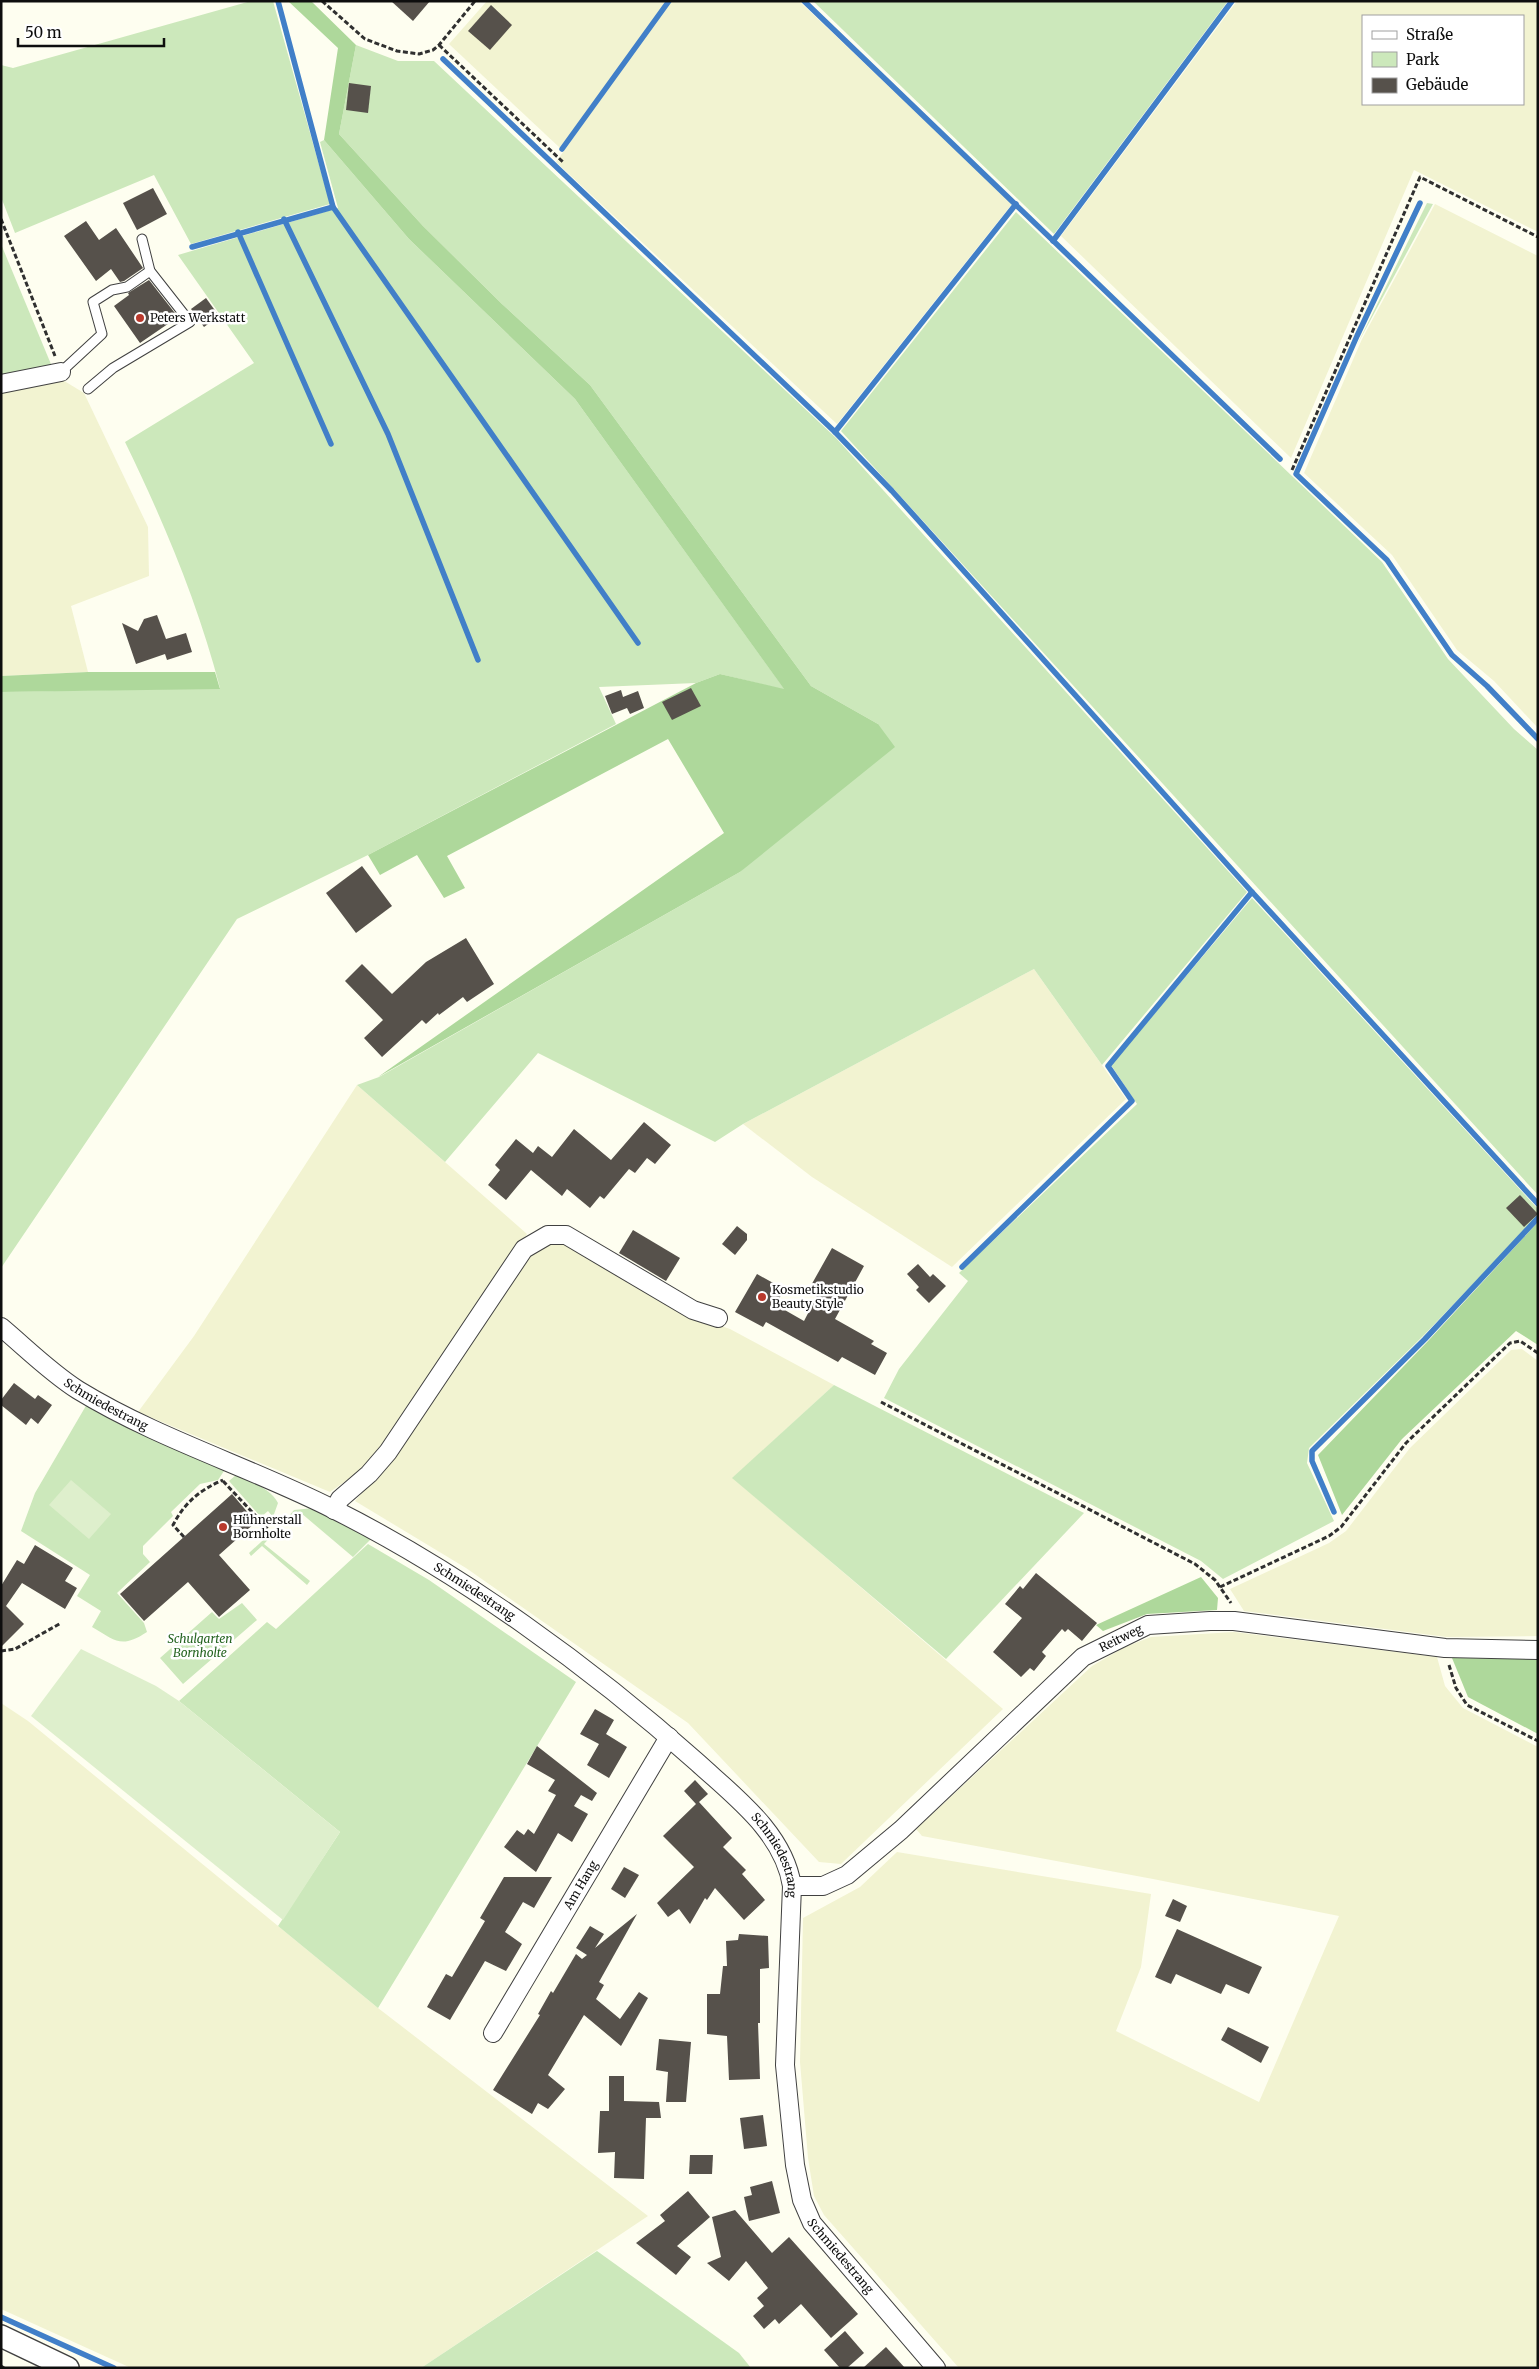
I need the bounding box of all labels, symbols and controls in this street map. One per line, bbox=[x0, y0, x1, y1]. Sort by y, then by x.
scale bar bbox=[18, 15, 164, 47]
legend bbox=[1362, 15, 1524, 105]
text: 50 m bbox=[25, 23, 62, 42]
text: Straße bbox=[1406, 25, 1453, 44]
text: Park bbox=[1406, 50, 1440, 69]
text: Gebäude bbox=[1406, 75, 1469, 94]
place label: Peters Werkstatt bbox=[150, 310, 246, 325]
marker: Peters Werkstatt bbox=[134, 312, 146, 324]
place label: Kosmetikstudio Beauty Style bbox=[772, 1282, 864, 1311]
marker: Kosmetikstudio Beauty Style bbox=[756, 1291, 768, 1303]
street label: Schmiedestrang bbox=[61, 1375, 151, 1434]
place label: Hühnerstall Bornholte bbox=[233, 1512, 302, 1541]
marker: Hühnerstall Bornholte bbox=[217, 1521, 229, 1533]
street label: Schmiedestrang bbox=[431, 1559, 519, 1624]
street label: Reitweg bbox=[1096, 1621, 1146, 1655]
park label: Schulgarten Bornholte bbox=[167, 1631, 233, 1660]
street label: Schmiedestrang bbox=[748, 1809, 800, 1899]
street label: Am Hang bbox=[560, 1857, 601, 1913]
street label: Schmiedestrang bbox=[804, 2216, 877, 2297]

